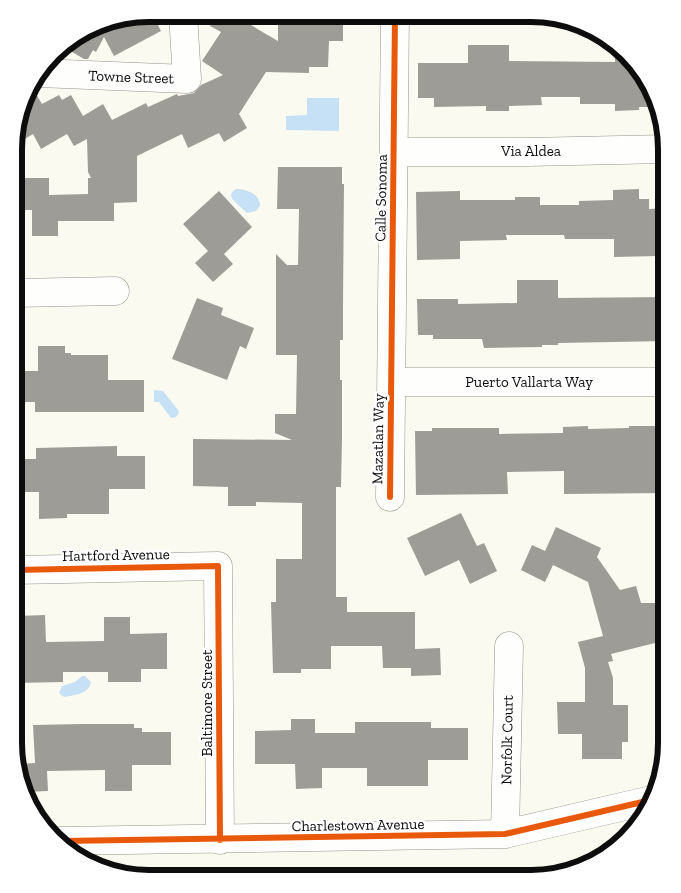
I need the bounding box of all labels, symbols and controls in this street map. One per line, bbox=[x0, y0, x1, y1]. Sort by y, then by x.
street label: Towne Street bbox=[88, 67, 175, 88]
street label: Via Aldea bbox=[500, 142, 561, 160]
street label: Calle Sonoma bbox=[371, 154, 391, 242]
street label: Puerto Vallarta Way bbox=[465, 373, 593, 391]
street label: Mazatlan Way bbox=[368, 393, 388, 485]
street label: Hartford Avenue bbox=[62, 545, 170, 565]
street label: Baltimore Street bbox=[198, 649, 216, 756]
street label: Norfolk Court bbox=[497, 694, 517, 785]
street label: Charlestown Avenue bbox=[291, 815, 425, 835]

